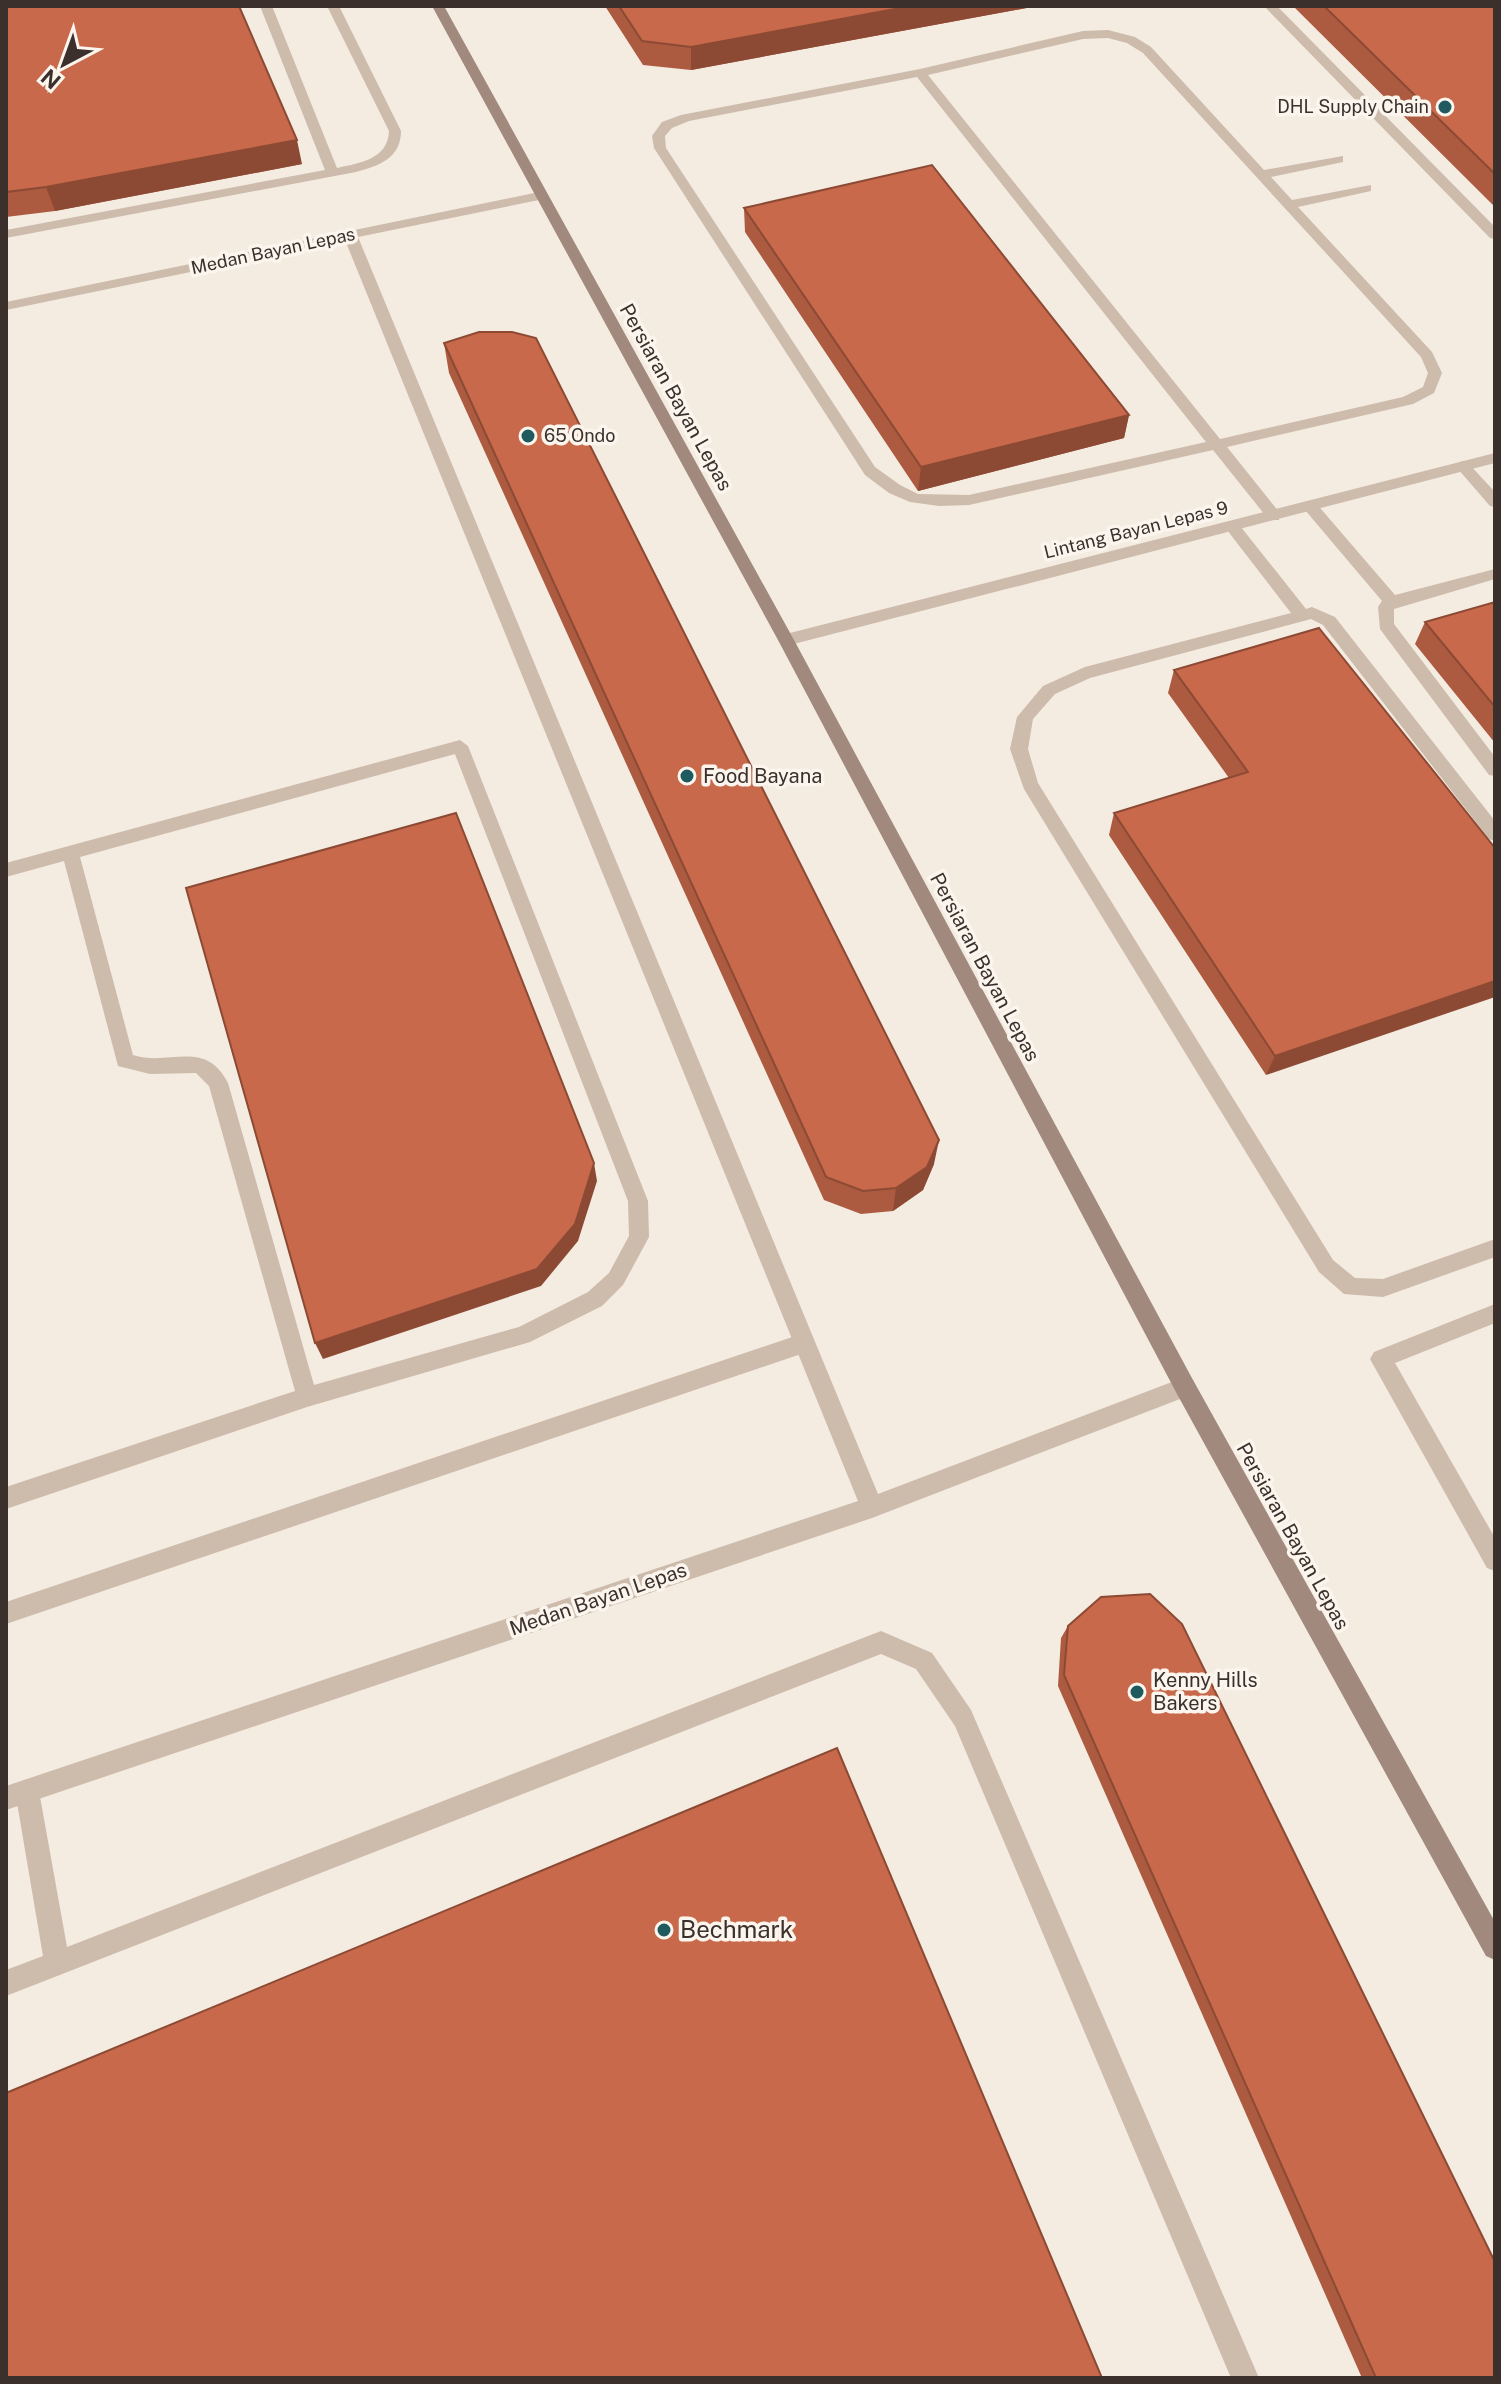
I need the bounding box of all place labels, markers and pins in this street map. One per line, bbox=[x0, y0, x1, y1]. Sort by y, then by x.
place label: DHL Supply Chain bbox=[1277, 96, 1429, 117]
marker: DHL Supply Chain bbox=[1436, 98, 1454, 116]
place label: 65 Ondo bbox=[544, 425, 616, 446]
marker: 65 Ondo bbox=[519, 427, 537, 445]
place label: Food Bayana bbox=[703, 764, 822, 788]
marker: Food Bayana bbox=[678, 767, 696, 785]
place label: Kenny Hills Bakers bbox=[1153, 1668, 1258, 1715]
marker: Kenny Hills Bakers bbox=[1128, 1683, 1146, 1701]
place label: Bechmark bbox=[680, 1915, 793, 1943]
marker: Bechmark bbox=[655, 1921, 673, 1939]

